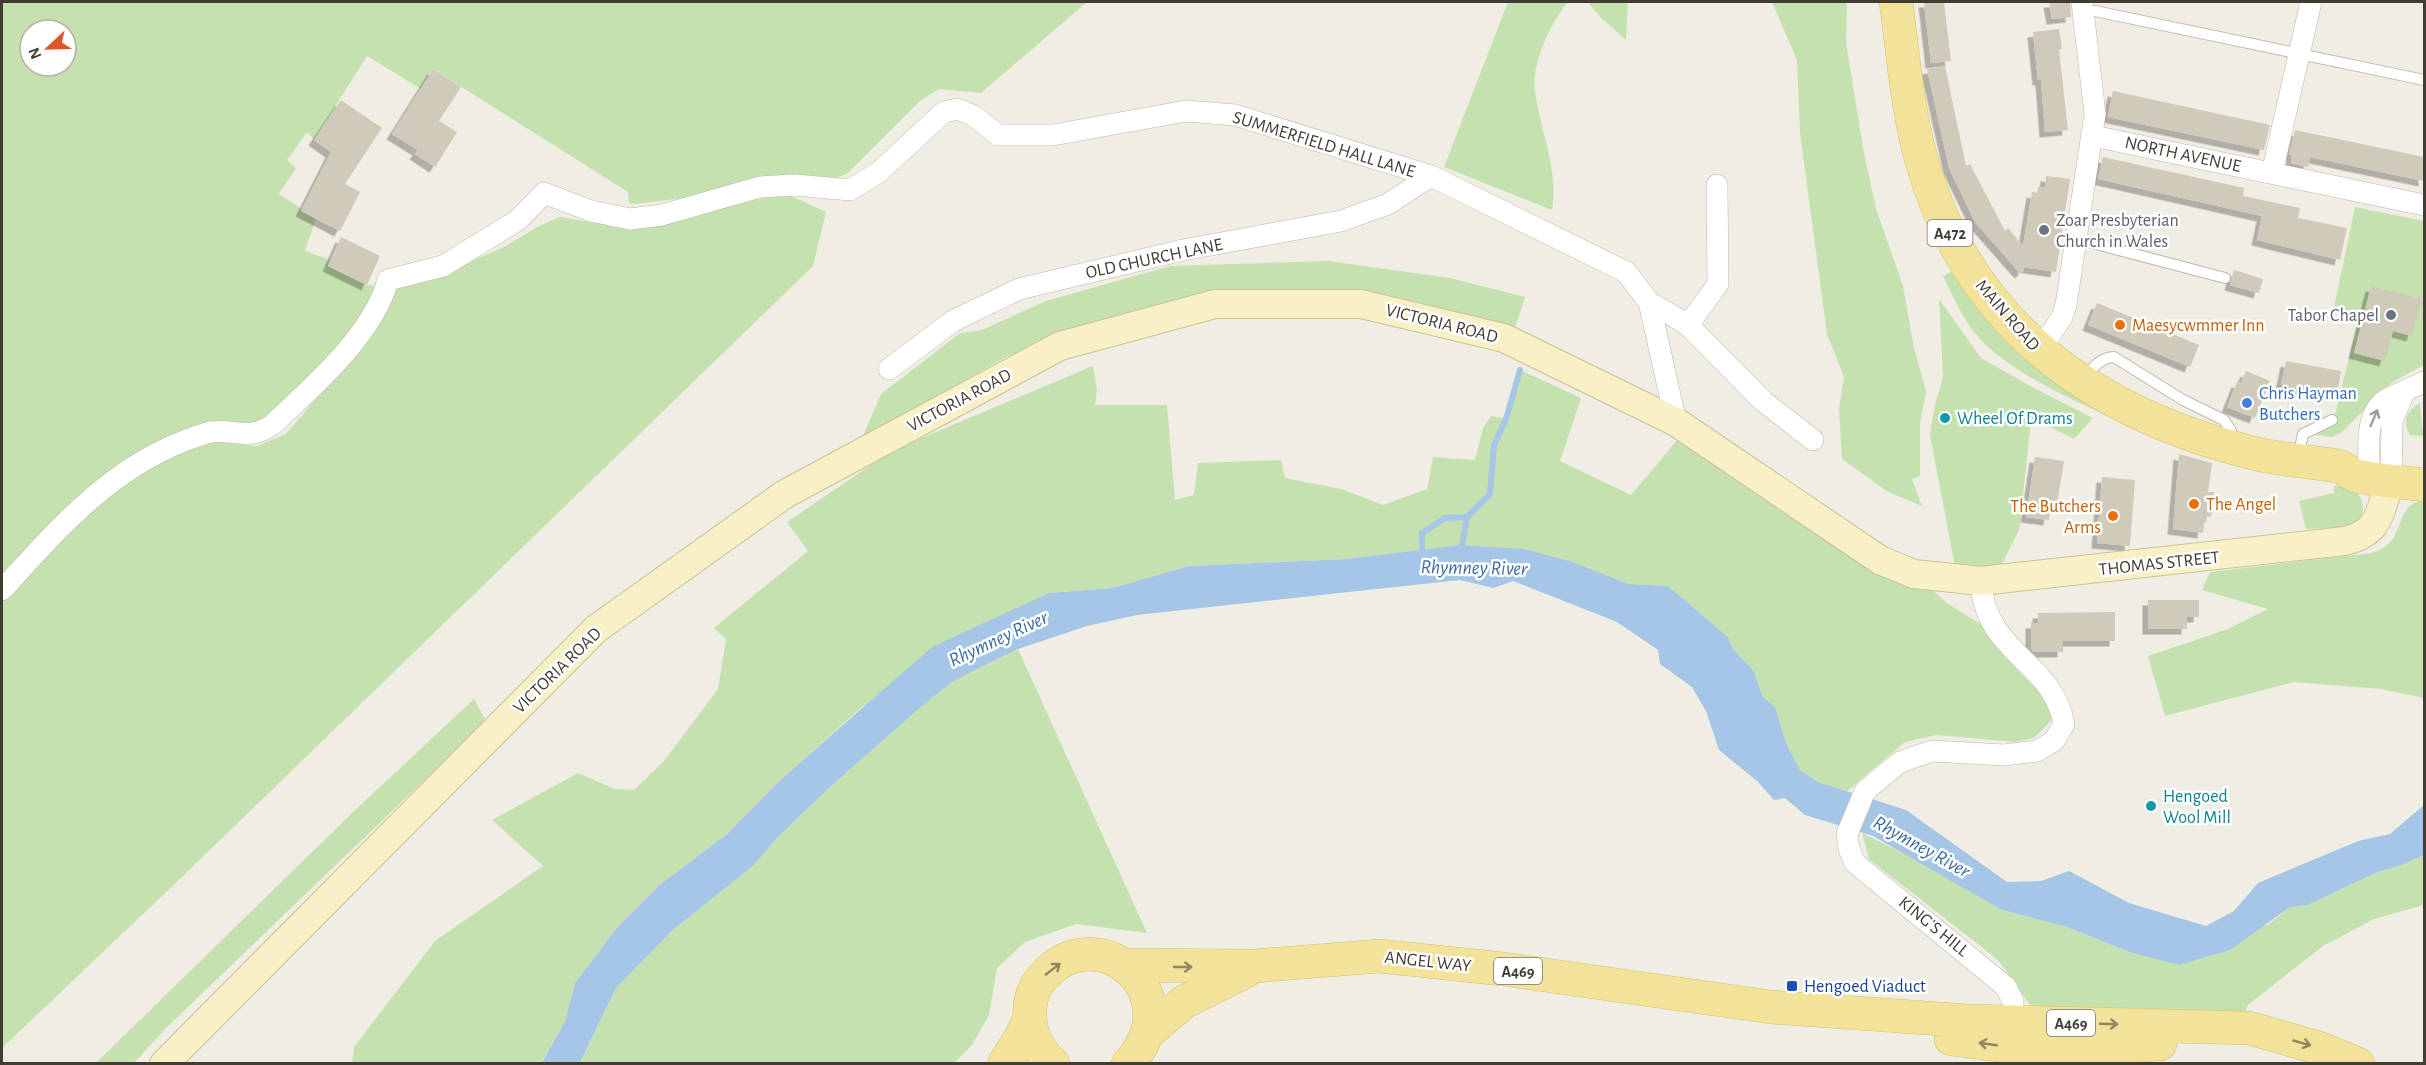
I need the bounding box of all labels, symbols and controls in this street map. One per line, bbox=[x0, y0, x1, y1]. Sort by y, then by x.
north arrow bbox=[18, 18, 78, 78]
text: N bbox=[26, 45, 45, 61]
street label: SUMMERFIELD HALL LANE bbox=[1230, 109, 1417, 181]
street label: NORTH AVENUE bbox=[2123, 134, 2243, 176]
place label: Zoar Presbyterian Church in Wales bbox=[2056, 212, 2179, 251]
road number: A472 bbox=[1928, 220, 1972, 246]
marker: Zoar Presbyterian Church in Wales bbox=[2037, 223, 2051, 237]
street label: OLD CHURCH LANE bbox=[1084, 236, 1225, 282]
street label: MAIN ROAD bbox=[1972, 277, 2043, 355]
street label: VICTORIA ROAD bbox=[1384, 301, 1500, 347]
place label: Tabor Chapel bbox=[2287, 307, 2379, 325]
marker: Tabor Chapel bbox=[2384, 308, 2398, 322]
place label: Maesycwmmer Inn bbox=[2132, 317, 2265, 335]
marker: Maesycwmmer Inn bbox=[2113, 318, 2127, 332]
street label: VICTORIA ROAD bbox=[905, 366, 1014, 436]
place label: Chris Hayman Butchers bbox=[2259, 385, 2357, 424]
marker: Chris Hayman Butchers bbox=[2240, 396, 2254, 410]
place label: Wheel Of Drams bbox=[1957, 410, 2073, 428]
one-way arrow bbox=[2369, 410, 2380, 428]
marker: Wheel Of Drams bbox=[1938, 411, 1952, 425]
place label: The Angel bbox=[2206, 496, 2276, 514]
marker: The Angel bbox=[2187, 497, 2201, 511]
place label: The Butchers Arms bbox=[2010, 498, 2101, 537]
marker: The Butchers Arms bbox=[2106, 509, 2120, 523]
street label: THOMAS STREET bbox=[2098, 549, 2221, 579]
water label: Rhymney River bbox=[1420, 557, 1528, 579]
water label: Rhymney River bbox=[946, 607, 1052, 671]
street label: VICTORIA ROAD bbox=[510, 624, 605, 717]
place label: Hengoed Wool Mill bbox=[2163, 788, 2231, 827]
marker: Hengoed Wool Mill bbox=[2144, 799, 2158, 813]
water label: Rhymney River bbox=[1870, 812, 1974, 882]
street label: KING'S HILL bbox=[1895, 893, 1972, 961]
street label: ANGEL WAY bbox=[1384, 948, 1473, 976]
road number: A469 bbox=[1494, 958, 1542, 984]
one-way arrow bbox=[1172, 961, 1192, 973]
one-way arrow bbox=[1045, 962, 1061, 975]
place label: Hengoed Viaduct bbox=[1804, 978, 1926, 996]
marker: Hengoed Viaduct bbox=[1785, 979, 1799, 993]
road number: A469 bbox=[2047, 1010, 2095, 1036]
one-way arrow bbox=[2099, 1018, 2119, 1029]
one-way arrow bbox=[1978, 1038, 1998, 1049]
one-way arrow bbox=[2292, 1038, 2311, 1049]

